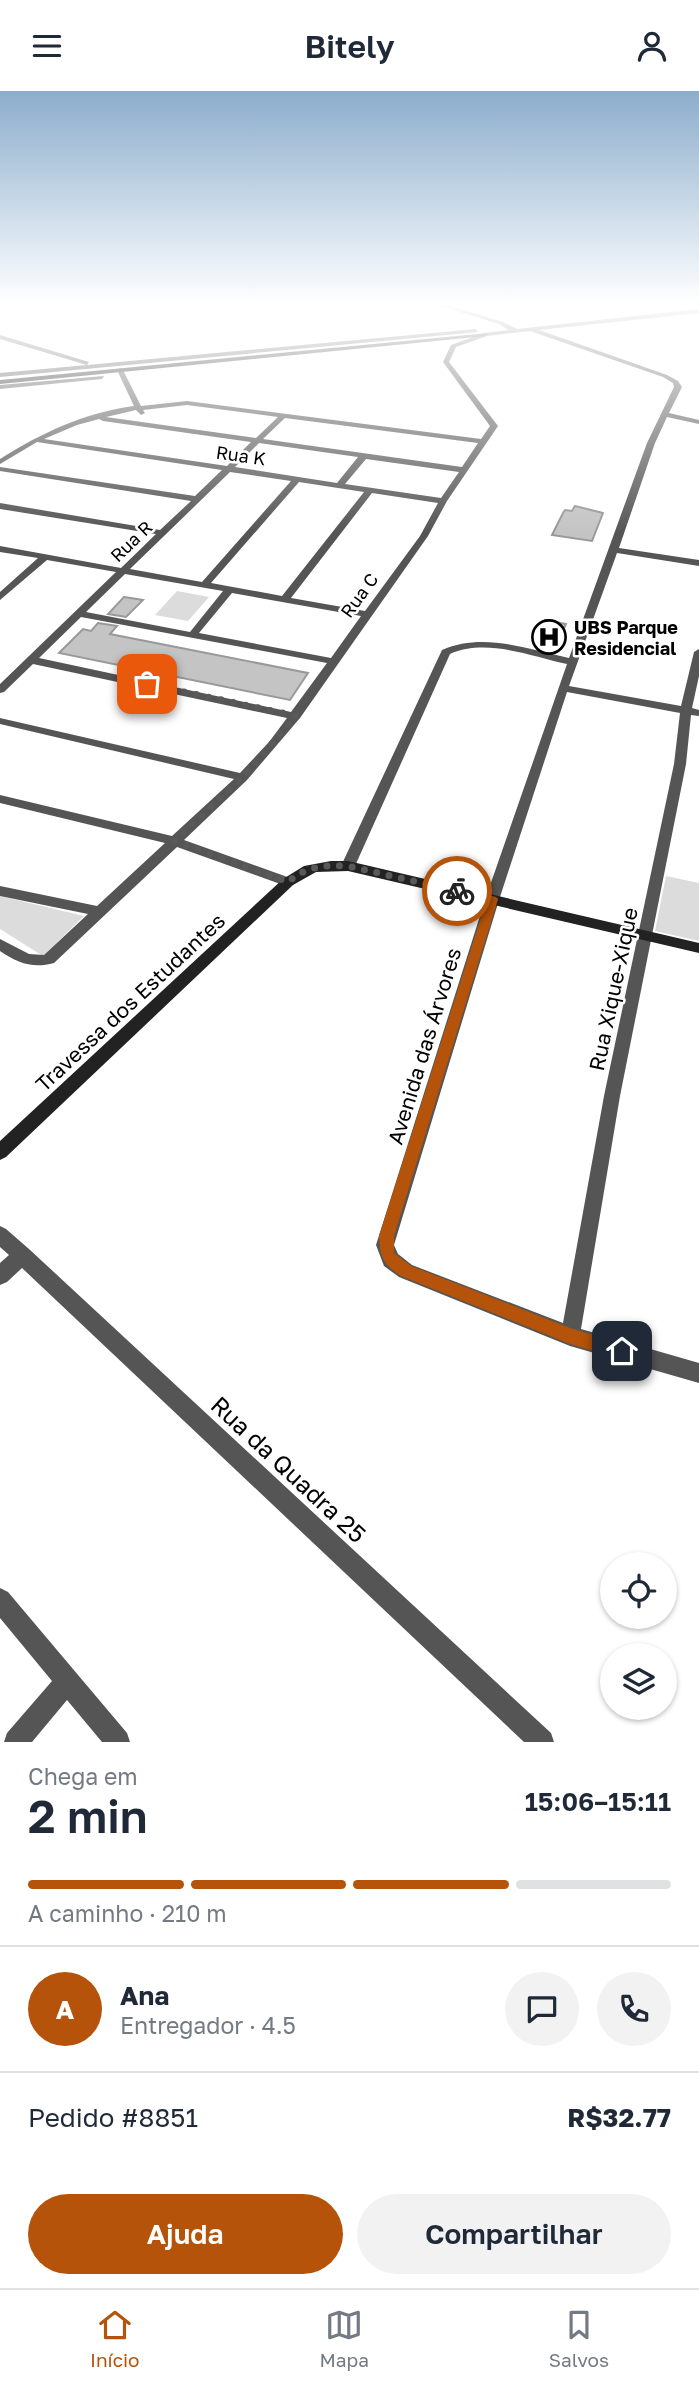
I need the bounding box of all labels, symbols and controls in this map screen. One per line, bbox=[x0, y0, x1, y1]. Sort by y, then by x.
icon: menu bbox=[28, 27, 66, 65]
text: Bitely bbox=[304, 27, 395, 65]
icon: person bbox=[633, 27, 671, 65]
street label: Rua K bbox=[215, 441, 267, 469]
street label: Rua R bbox=[105, 516, 157, 566]
street label: Rua C bbox=[335, 568, 383, 622]
place label: UBS Parque Residencial bbox=[574, 616, 678, 659]
hospital icon: UBS Parque Residencial bbox=[530, 618, 568, 656]
pin bbox=[117, 654, 177, 714]
icon: bag bbox=[128, 665, 166, 703]
courier bbox=[422, 856, 492, 926]
icon: bike bbox=[438, 872, 476, 910]
street label: Rua Xique-Xique bbox=[583, 905, 643, 1073]
street label: Travessa dos Estudantes bbox=[30, 907, 230, 1097]
street label: Avenida das Árvores bbox=[382, 945, 466, 1147]
pin bbox=[592, 1321, 652, 1381]
icon: home bbox=[603, 1332, 641, 1370]
street label: Rua da Quadra 25 bbox=[205, 1390, 373, 1548]
map controls bbox=[600, 1552, 677, 1720]
button: locate bbox=[600, 1552, 677, 1629]
button: layers bbox=[600, 1643, 677, 1720]
text: Chega em bbox=[28, 1762, 138, 1790]
text: 15:06–15:11 bbox=[525, 1786, 671, 1817]
text: 2 min bbox=[28, 1788, 148, 1843]
text: A caminho · 210 m bbox=[28, 1899, 227, 1927]
button: chat bbox=[505, 1972, 579, 2046]
button: phone bbox=[597, 1972, 671, 2046]
text: Ana bbox=[120, 1980, 169, 2011]
text: A bbox=[56, 1994, 74, 2025]
text: Entregador · 4.5 bbox=[120, 2011, 296, 2039]
text: Pedido #8851 bbox=[28, 2102, 198, 2133]
text: R$32.77 bbox=[567, 2102, 671, 2133]
button: Ajuda bbox=[28, 2194, 343, 2274]
button: Compartilhar bbox=[357, 2194, 671, 2274]
tab: Início bbox=[90, 2306, 140, 2371]
tab: Mapa bbox=[319, 2306, 369, 2371]
tab: Salvos bbox=[549, 2306, 609, 2371]

